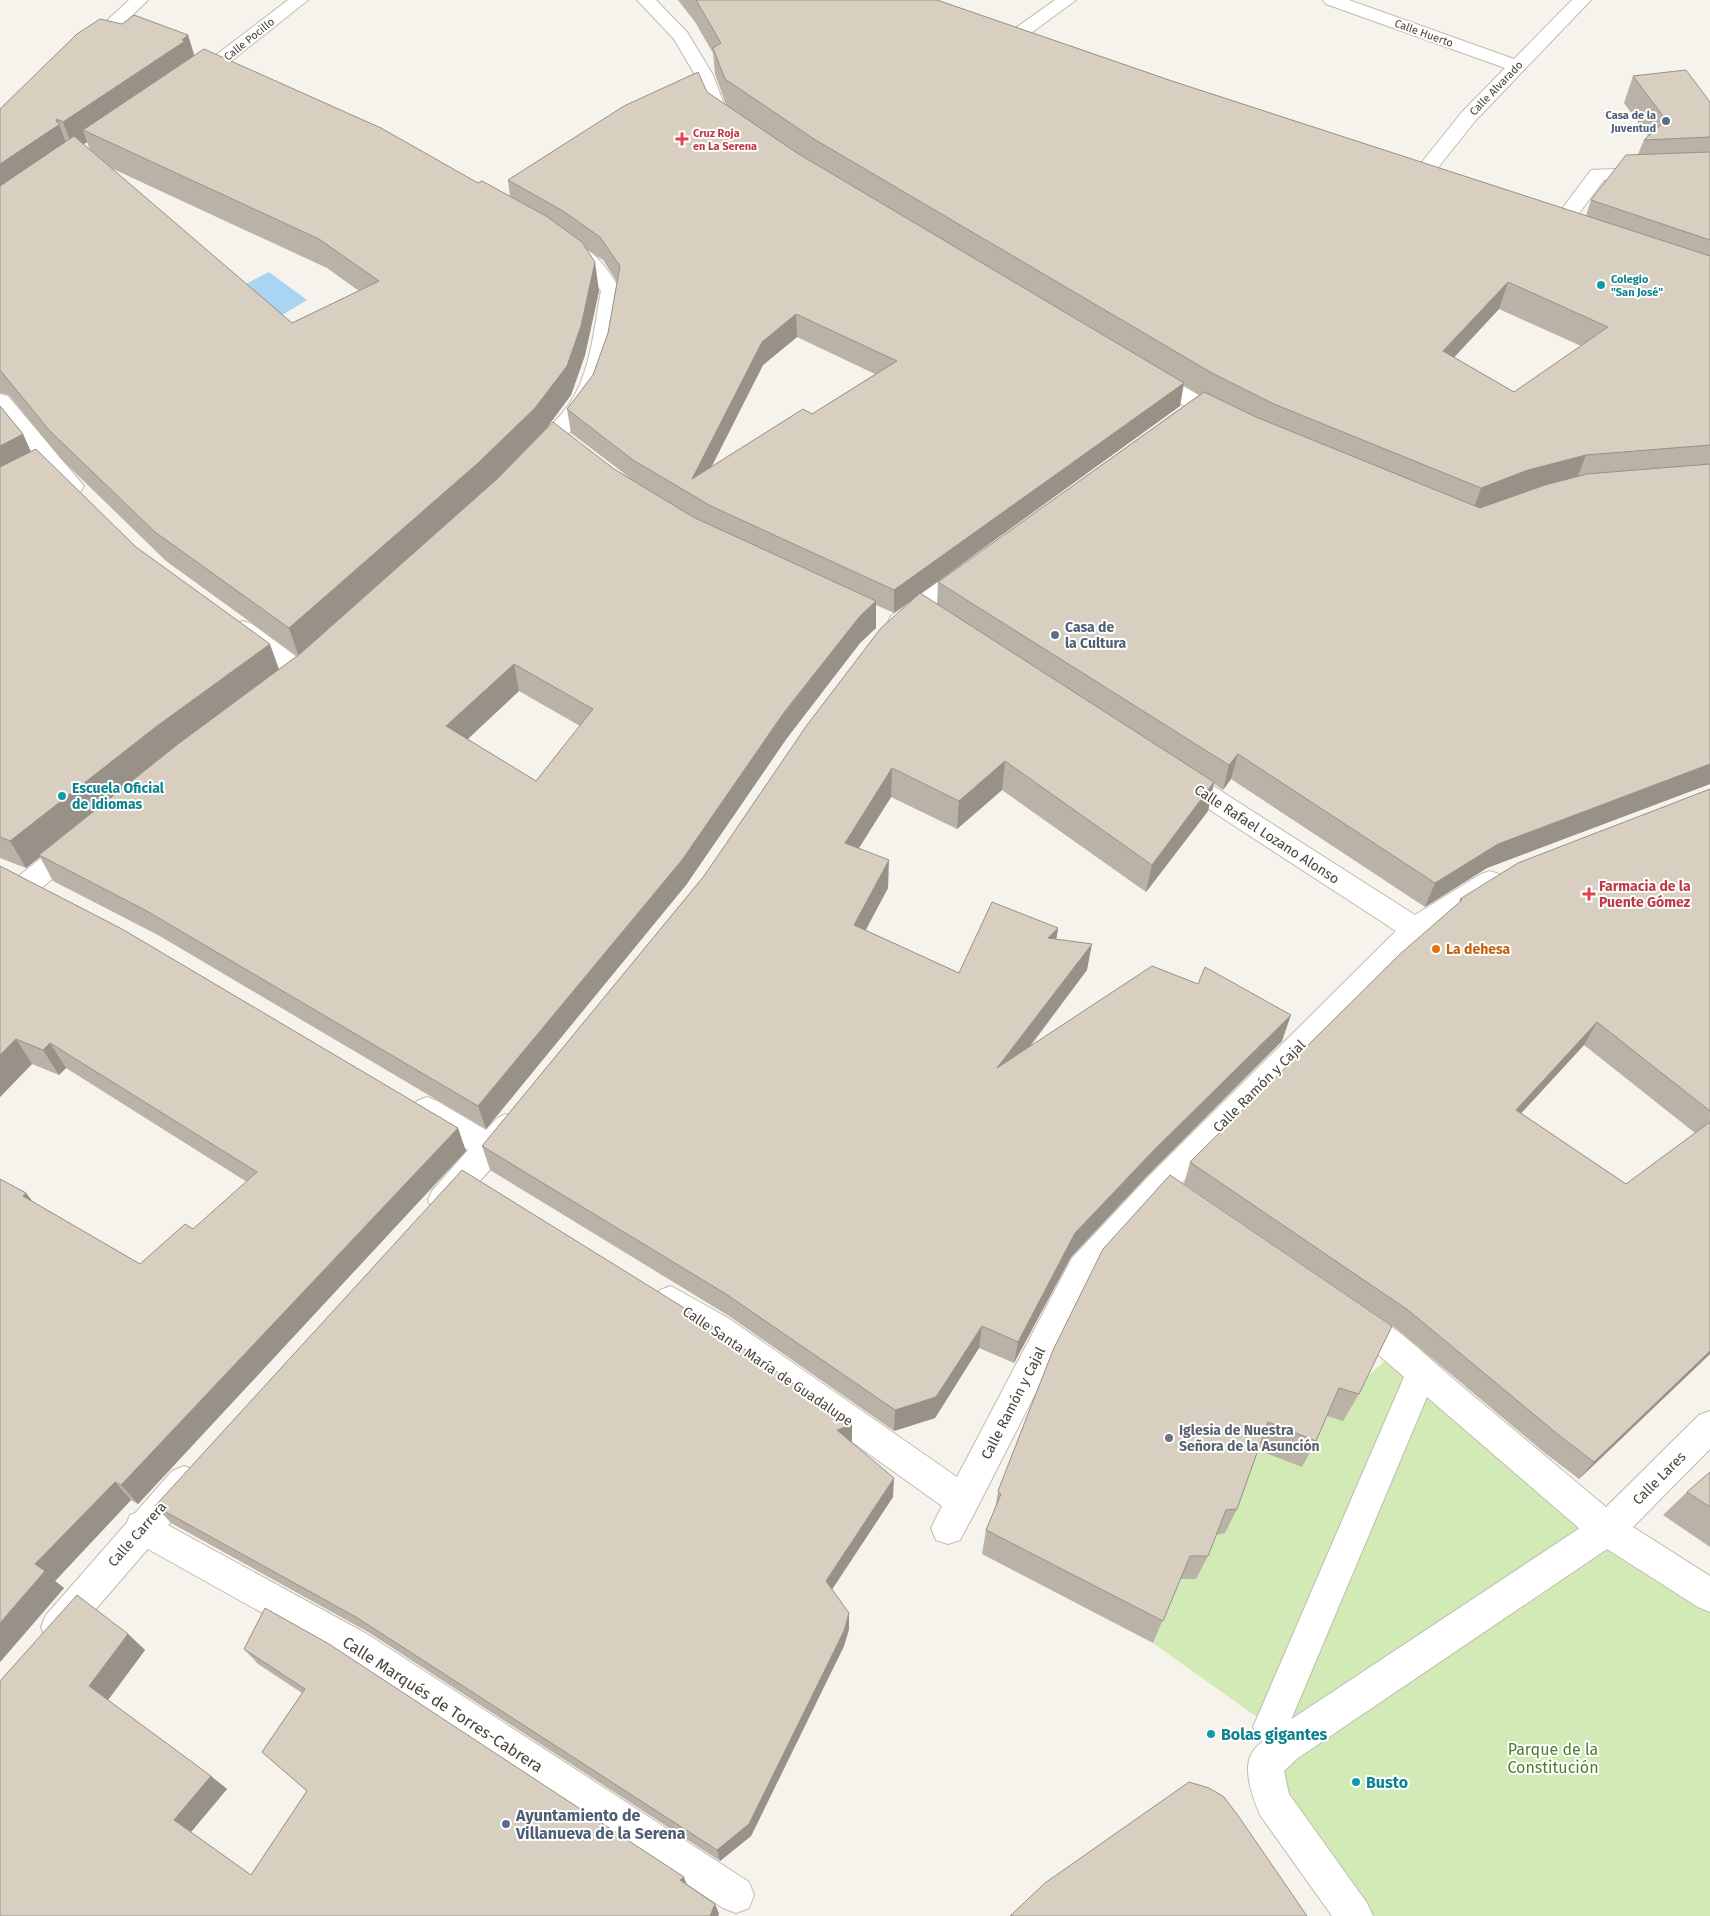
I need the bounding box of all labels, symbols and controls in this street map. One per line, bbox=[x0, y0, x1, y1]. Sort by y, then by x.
street label: Calle Pocillo bbox=[222, 15, 277, 64]
street label: Calle Huerto bbox=[1393, 17, 1455, 50]
street label: Calle Alvarado bbox=[1467, 58, 1526, 118]
place label: Casa de la Juventud bbox=[1606, 109, 1656, 135]
marker: Casa de la Juventud bbox=[1660, 115, 1672, 127]
place label: Cruz Roja en La Serena bbox=[693, 127, 757, 153]
marker: Cruz Roja en La Serena bbox=[675, 132, 689, 146]
place label: Colegio "San José" bbox=[1611, 273, 1663, 299]
marker: Colegio "San José" bbox=[1595, 279, 1607, 291]
place label: Casa de la Cultura bbox=[1065, 619, 1127, 652]
marker: Casa de la Cultura bbox=[1049, 629, 1061, 641]
place label: Escuela Oficial de Idiomas bbox=[72, 780, 165, 813]
street label: Calle Rafael Lozano Alonso bbox=[1191, 781, 1342, 888]
marker: Escuela Oficial de Idiomas bbox=[56, 790, 68, 802]
place label: Farmacia de la Puente Gómez bbox=[1599, 878, 1691, 911]
marker: Farmacia de la Puente Gómez bbox=[1583, 888, 1595, 900]
place label: La dehesa bbox=[1446, 941, 1511, 958]
marker: La dehesa bbox=[1430, 943, 1442, 955]
street label: Calle Ramón y Cajal bbox=[1210, 1037, 1309, 1136]
street label: Calle Santa María de Guadalupe bbox=[679, 1303, 856, 1430]
street label: Calle Ramón y Cajal bbox=[978, 1344, 1049, 1462]
place label: Iglesia de Nuestra Señora de la Asunción bbox=[1179, 1422, 1320, 1455]
marker: Iglesia de Nuestra Señora de la Asunción bbox=[1163, 1432, 1175, 1444]
street label: Calle Lares bbox=[1629, 1448, 1690, 1508]
street label: Calle Carrera bbox=[105, 1498, 170, 1570]
street label: Calle Marqués de Torres-Cabrera bbox=[339, 1632, 546, 1776]
place label: Bolas gigantes bbox=[1221, 1725, 1328, 1744]
marker: Bolas gigantes bbox=[1205, 1728, 1217, 1740]
park label: Parque de la Constitución bbox=[1507, 1740, 1599, 1777]
place label: Busto bbox=[1366, 1773, 1408, 1792]
marker: Busto bbox=[1350, 1776, 1362, 1788]
place label: Ayuntamiento de Villanueva de la Serena bbox=[515, 1806, 686, 1843]
marker: Ayuntamiento de Villanueva de la Serena bbox=[500, 1818, 512, 1830]

